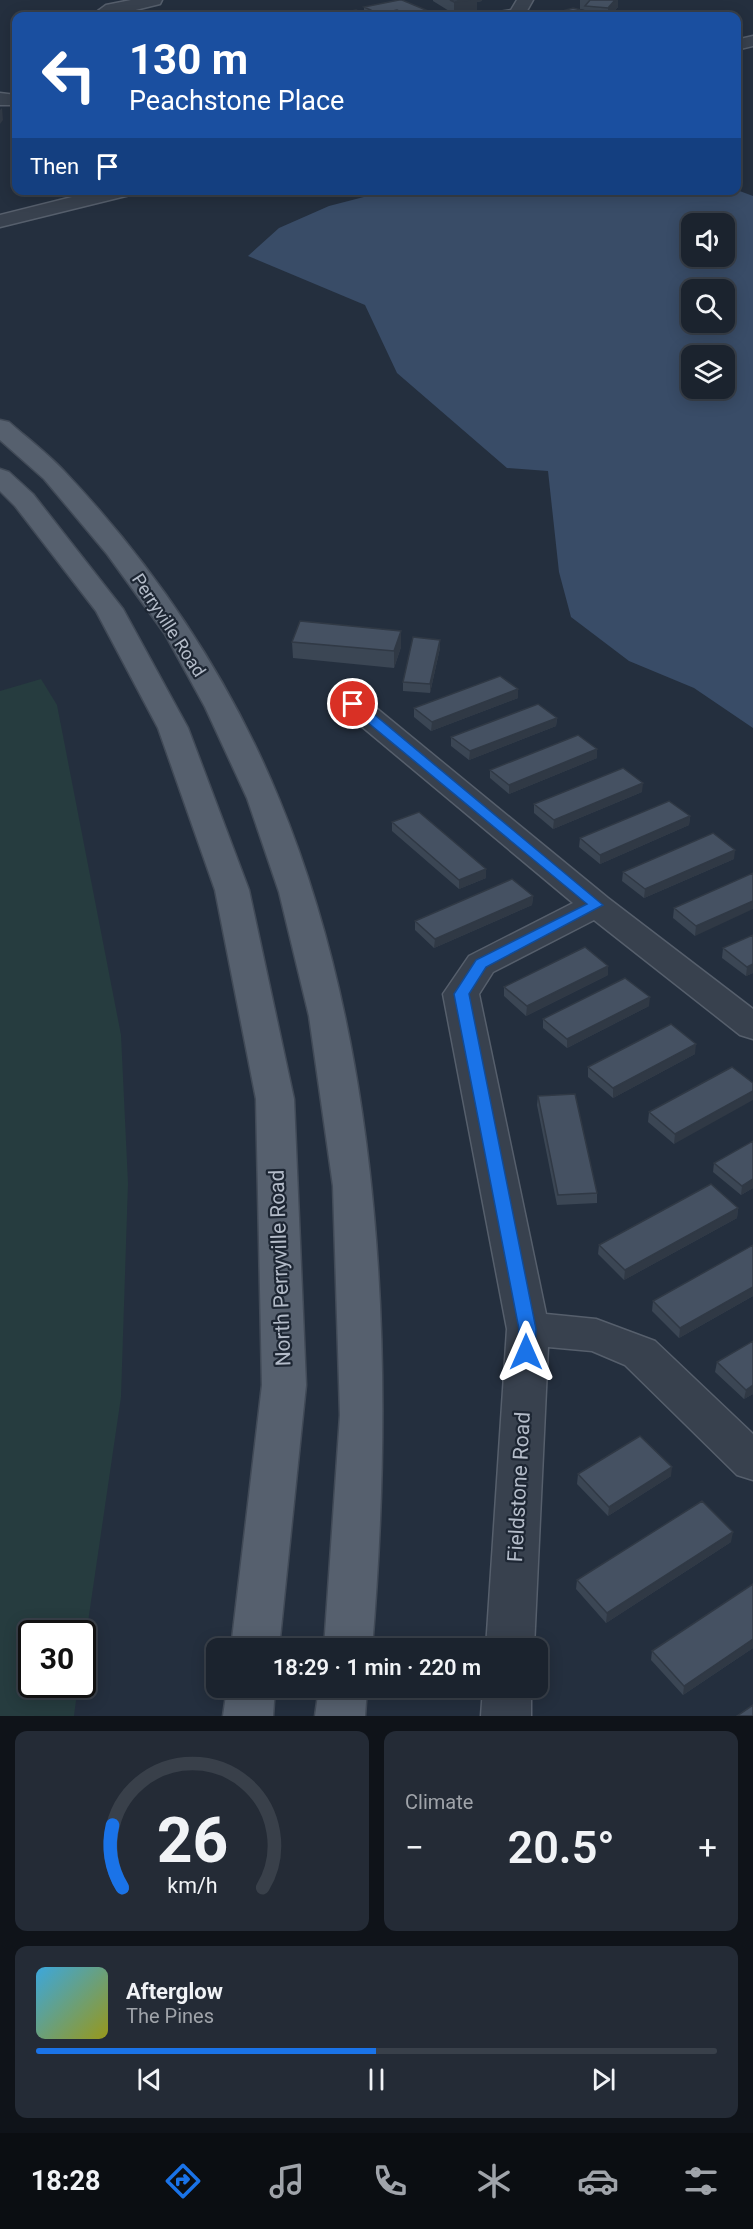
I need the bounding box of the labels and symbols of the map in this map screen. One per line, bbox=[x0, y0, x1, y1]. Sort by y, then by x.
street label: Perryville Road bbox=[128, 569, 210, 681]
pin bbox=[327, 678, 378, 729]
street label: North Perryville Road bbox=[265, 1169, 295, 1367]
position arrow bbox=[494, 1320, 558, 1384]
street label: Fieldstone Road bbox=[503, 1411, 535, 1563]
speed limit sign: 30 bbox=[18, 1620, 96, 1698]

